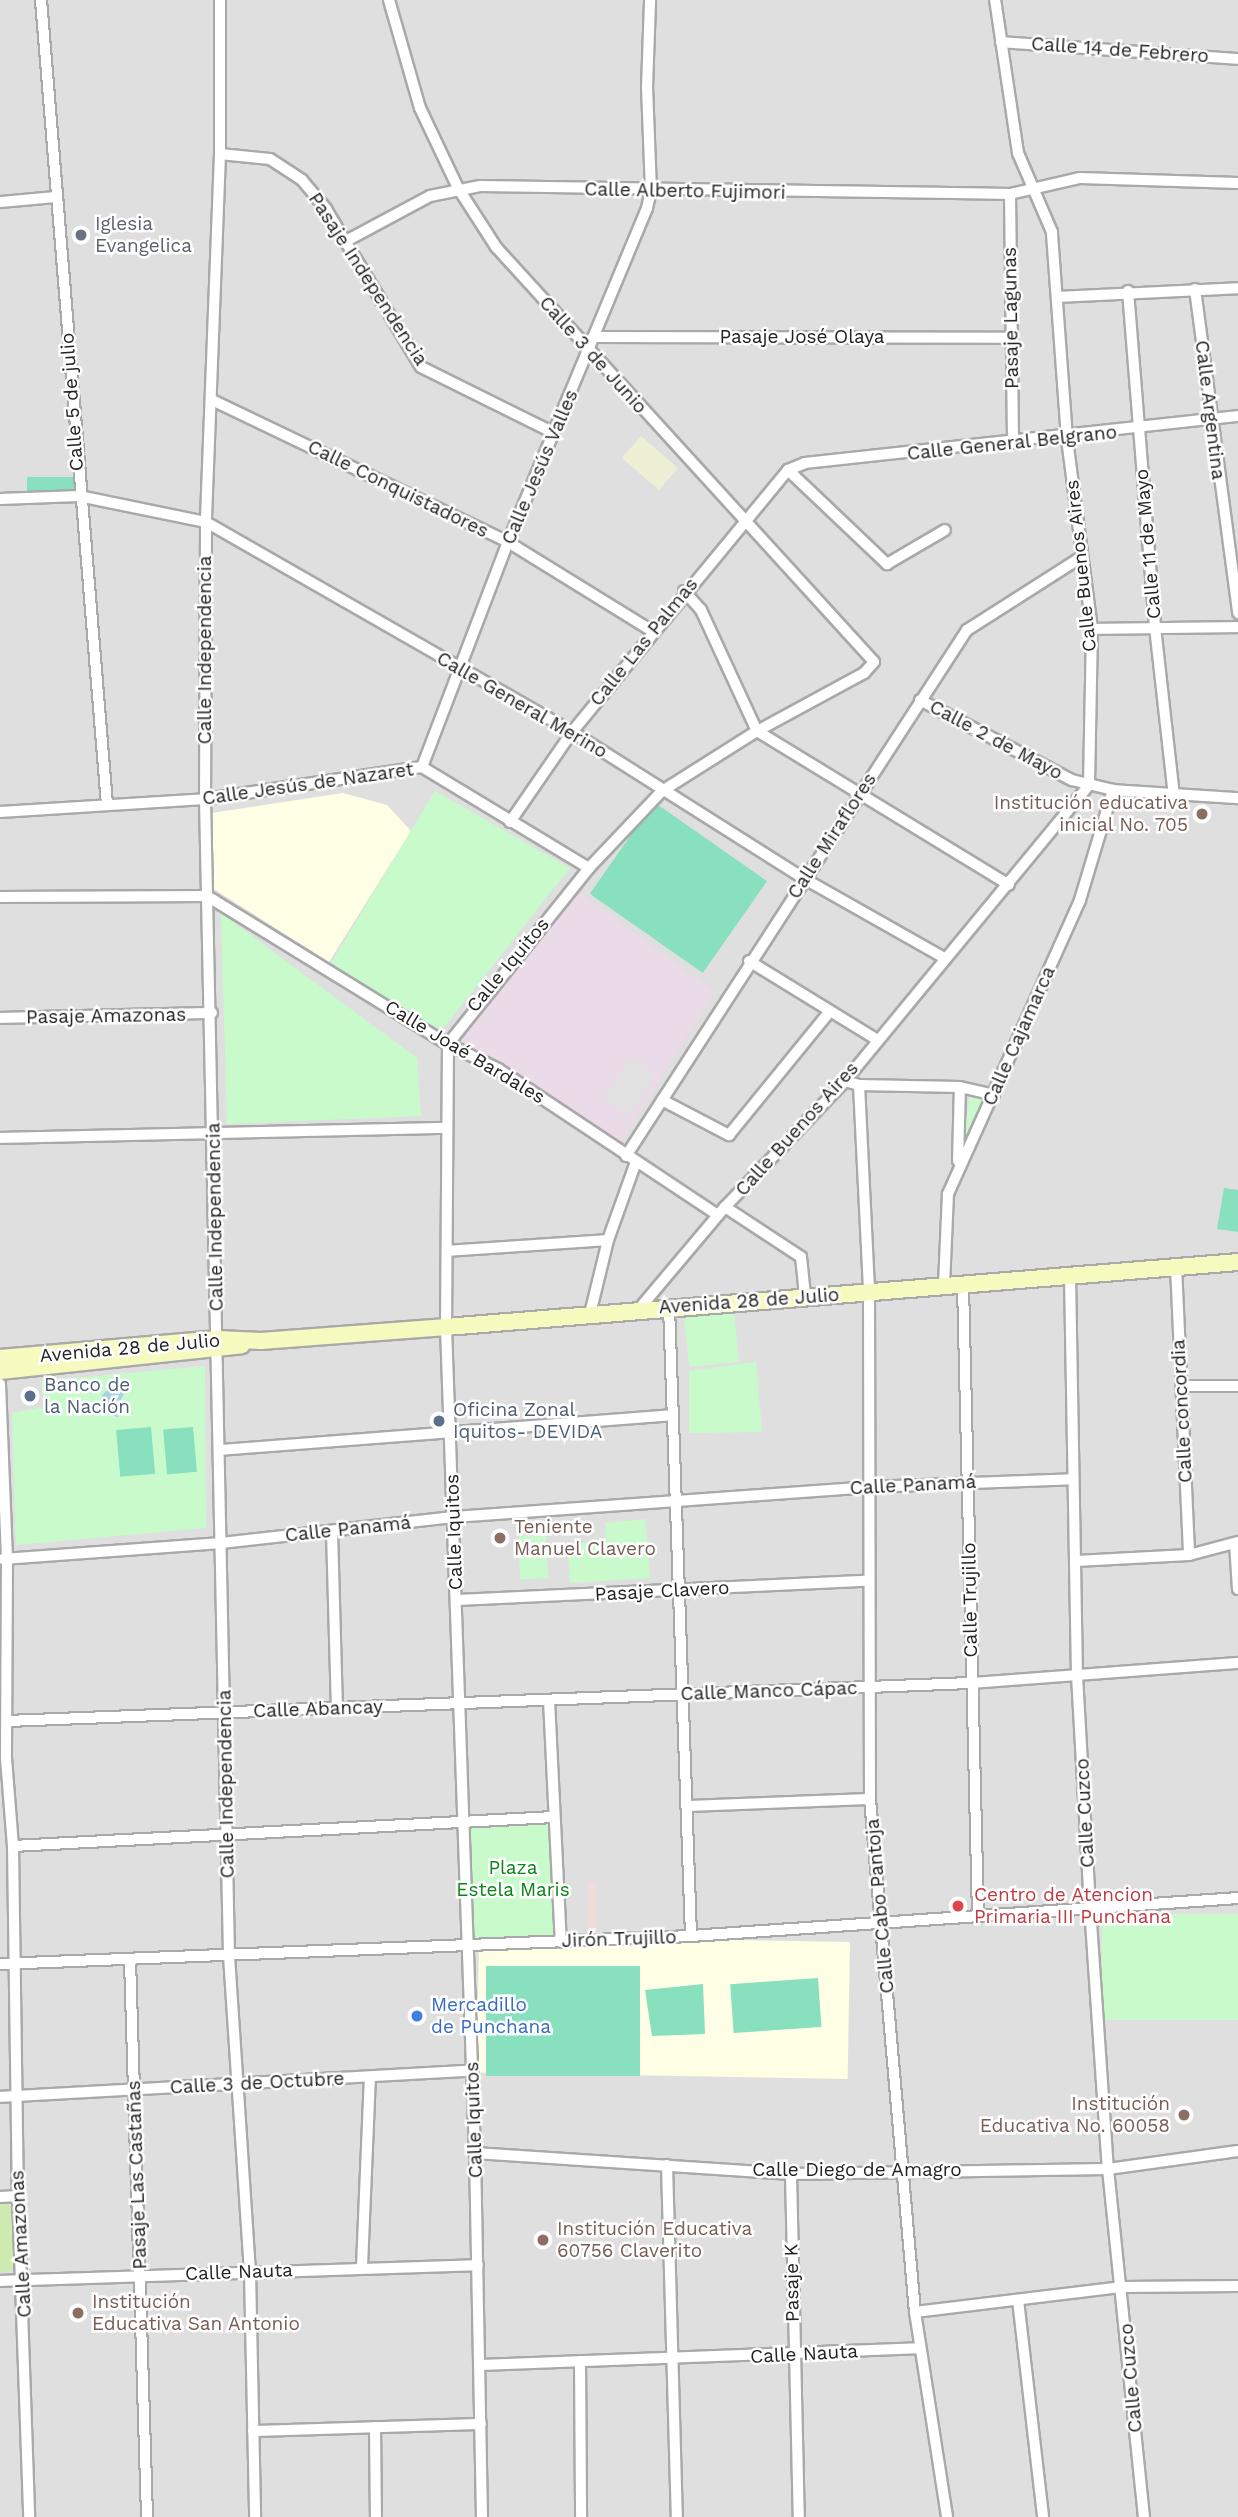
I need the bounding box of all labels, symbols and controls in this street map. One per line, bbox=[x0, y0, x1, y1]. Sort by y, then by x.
street label: Calle 14 de Febrero bbox=[1030, 32, 1210, 68]
street label: Calle Alberto Fujimori bbox=[584, 178, 786, 204]
street label: Pasaje Independencia bbox=[304, 188, 432, 370]
place label: Iglesia Evangelica bbox=[95, 213, 192, 257]
marker: Iglesia Evangelica bbox=[73, 227, 89, 243]
street label: Pasaje Lagunas bbox=[998, 247, 1024, 389]
street label: Calle 3 de Junio bbox=[534, 292, 652, 418]
street label: Pasaje José Olaya bbox=[719, 326, 885, 348]
street label: Calle 5 de julio bbox=[56, 332, 88, 472]
street label: Calle Argentina bbox=[1190, 339, 1230, 481]
street label: Calle Jesús Valles bbox=[497, 386, 583, 548]
street label: Calle General Belgrano bbox=[906, 421, 1118, 465]
street label: Calle Conquistadores bbox=[304, 435, 492, 543]
street label: Calle 11 de Mayo bbox=[1130, 468, 1166, 620]
street label: Calle Buenos Aires bbox=[1061, 478, 1101, 654]
street label: Calle Independencia bbox=[194, 556, 216, 744]
street label: Calle Las Palmas bbox=[585, 573, 703, 711]
street label: Calle General Merino bbox=[432, 647, 612, 763]
street label: Calle 2 de Mayo bbox=[926, 695, 1066, 785]
street label: Calle Jesús de Nazaret bbox=[201, 758, 415, 810]
street label: Calle Miraflores bbox=[783, 769, 881, 903]
place label: Institución educativa inicial No. 705 bbox=[994, 792, 1188, 836]
marker: Institución educativa inicial No. 705 bbox=[1194, 806, 1210, 822]
street label: Calle Iquitos bbox=[462, 913, 554, 1017]
street label: Calle Cajamarca bbox=[978, 963, 1060, 1109]
street label: Calle Joaé Bardales bbox=[381, 995, 549, 1109]
street label: Pasaje Amazonas bbox=[25, 1003, 187, 1029]
street label: Calle Buenos Aires bbox=[730, 1057, 864, 1201]
street label: Calle Independencia bbox=[202, 1122, 228, 1312]
street label: Avenida 28 de Julio bbox=[657, 1283, 841, 1319]
street label: Avenida 28 de Julio bbox=[38, 1329, 222, 1367]
street label: Calle concordia bbox=[1167, 1339, 1197, 1483]
place label: Banco de la Nación bbox=[44, 1374, 130, 1418]
marker: Banco de la Nación bbox=[22, 1388, 38, 1404]
place label: Oficina Zonal Iquitos- DEVIDA bbox=[453, 1399, 602, 1443]
marker: Oficina Zonal Iquitos- DEVIDA bbox=[431, 1413, 447, 1429]
street label: Calle Panamá bbox=[849, 1470, 977, 1500]
street label: Calle Iquitos bbox=[441, 1473, 467, 1591]
street label: Calle Panamá bbox=[284, 1511, 412, 1547]
place label: Teniente Manuel Clavero bbox=[514, 1516, 657, 1560]
marker: Teniente Manuel Clavero bbox=[492, 1530, 508, 1546]
street label: Calle Trujillo bbox=[958, 1542, 982, 1658]
street label: Pasaje Clavero bbox=[594, 1576, 730, 1606]
street label: Calle Manco Cápac bbox=[680, 1677, 858, 1705]
street label: Calle Independencia bbox=[213, 1689, 239, 1879]
street label: Calle Abancay bbox=[252, 1695, 384, 1723]
street label: Calle Cuzco bbox=[1071, 1758, 1099, 1868]
street label: Calle Cabo Pantoja bbox=[861, 1818, 899, 1994]
park label: Plaza Estela Maris bbox=[456, 1857, 570, 1901]
place label: Centro de Atencion Primaria III Punchana bbox=[974, 1884, 1171, 1928]
marker: Centro de Atencion Primaria III Punchana bbox=[948, 1896, 968, 1916]
street label: Jirón Trujillo bbox=[561, 1926, 677, 1952]
place label: Mercadillo de Punchana bbox=[431, 1994, 551, 2038]
marker: Mercadillo de Punchana bbox=[409, 2008, 425, 2024]
street label: Calle Iquitos bbox=[461, 2061, 487, 2179]
street label: Calle 3 de Octubre bbox=[169, 2067, 345, 2099]
street label: Pasaje Las Castañas bbox=[122, 2080, 152, 2270]
place label: Institución Educativa No. 60058 bbox=[979, 2093, 1170, 2137]
marker: Institución Educativa No. 60058 bbox=[1176, 2107, 1192, 2123]
street label: Calle Diego de Amagro bbox=[752, 2159, 962, 2181]
street label: Calle Amazonas bbox=[6, 2169, 36, 2319]
place label: Institución Educativa 60756 Claverito bbox=[557, 2218, 752, 2262]
marker: Institución Educativa 60756 Claverito bbox=[535, 2232, 551, 2248]
street label: Pasaje K bbox=[780, 2244, 804, 2322]
street label: Calle Nauta bbox=[185, 2259, 293, 2285]
place label: Institución Educativa San Antonio bbox=[92, 2291, 301, 2335]
marker: Institución Educativa San Antonio bbox=[70, 2305, 86, 2321]
street label: Calle Cuzco bbox=[1115, 2322, 1147, 2434]
street label: Calle Nauta bbox=[750, 2340, 858, 2368]

